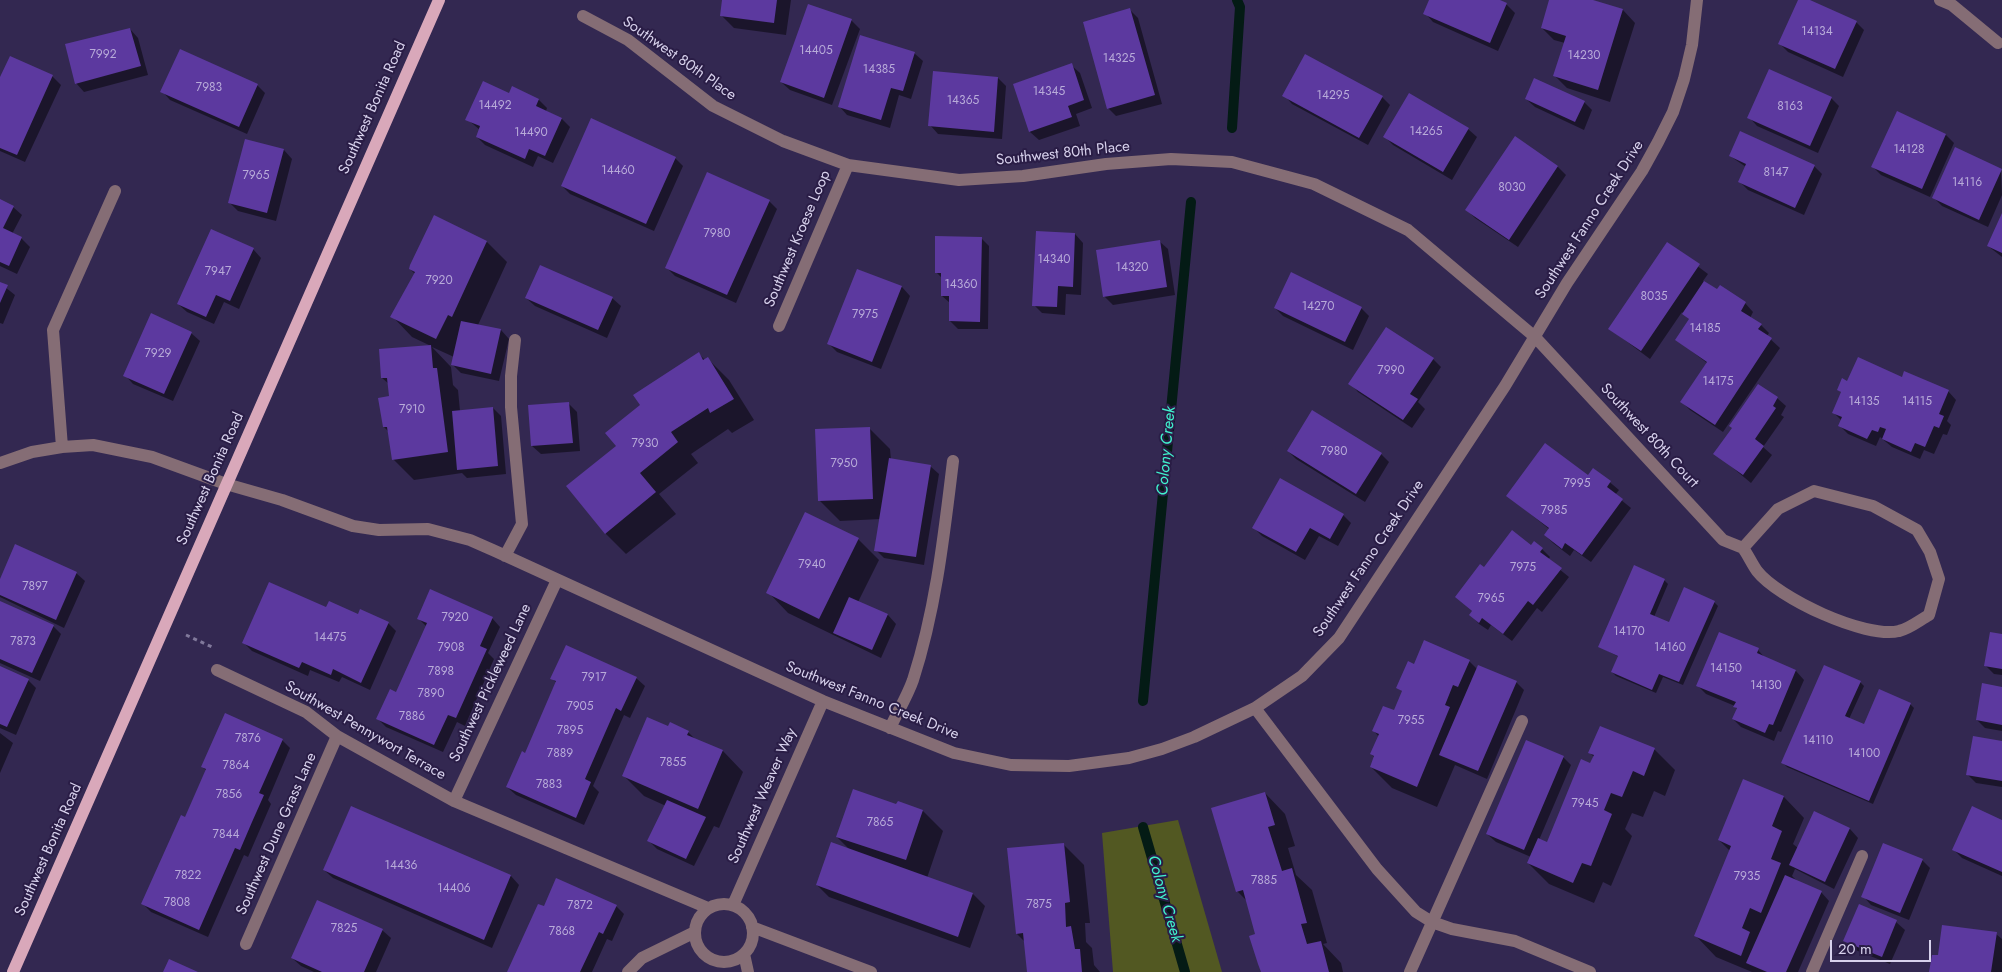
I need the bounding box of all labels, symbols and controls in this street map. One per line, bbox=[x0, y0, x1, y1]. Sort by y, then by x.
street label: Southwest 80th Place bbox=[619, 13, 739, 105]
house number: 14134 bbox=[1801, 25, 1833, 39]
street label: Southwest Bonita Road bbox=[336, 39, 410, 177]
house number: 14405 bbox=[799, 44, 833, 58]
house number: 7992 bbox=[90, 48, 116, 62]
house number: 14230 bbox=[1568, 49, 1600, 63]
house number: 14325 bbox=[1103, 52, 1135, 66]
house number: 14385 bbox=[863, 63, 895, 77]
house number: 7983 bbox=[196, 81, 222, 95]
house number: 14345 bbox=[1033, 85, 1065, 99]
house number: 14295 bbox=[1317, 89, 1349, 103]
house number: 14365 bbox=[947, 94, 979, 108]
house number: 14492 bbox=[478, 99, 512, 113]
house number: 8163 bbox=[1777, 100, 1803, 114]
house number: 14265 bbox=[1410, 125, 1442, 139]
house number: 14490 bbox=[514, 126, 548, 140]
street label: Southwest Fanno Creek Drive bbox=[1532, 137, 1648, 303]
street label: Southwest 80th Place bbox=[995, 138, 1131, 170]
house number: 14128 bbox=[1893, 143, 1925, 157]
house number: 14460 bbox=[601, 164, 635, 178]
house number: 8147 bbox=[1763, 166, 1789, 180]
street label: Southwest Kroese Loop bbox=[761, 168, 835, 310]
house number: 7965 bbox=[243, 169, 269, 183]
house number: 14116 bbox=[1952, 176, 1982, 190]
house number: 8030 bbox=[1498, 181, 1526, 195]
house number: 7980 bbox=[704, 227, 730, 241]
house number: 14340 bbox=[1037, 253, 1071, 267]
house number: 14320 bbox=[1116, 261, 1148, 275]
house number: 7947 bbox=[205, 265, 231, 279]
house number: 7920 bbox=[425, 274, 453, 288]
house number: 14360 bbox=[944, 278, 978, 292]
house number: 8035 bbox=[1640, 290, 1668, 304]
house number: 14270 bbox=[1302, 300, 1334, 314]
house number: 7975 bbox=[852, 308, 878, 322]
house number: 14185 bbox=[1689, 322, 1721, 336]
house number: 7929 bbox=[145, 347, 171, 361]
house number: 7990 bbox=[1377, 364, 1405, 378]
house number: 14175 bbox=[1703, 375, 1733, 389]
street label: Southwest 80th Court bbox=[1596, 380, 1702, 492]
house number: 14135 bbox=[1848, 395, 1880, 409]
house number: 14115 bbox=[1902, 395, 1932, 409]
house number: 7910 bbox=[399, 403, 425, 417]
water label: Colony Creek bbox=[1154, 406, 1180, 496]
street label: Southwest Bonita Road bbox=[174, 410, 248, 548]
house number: 7930 bbox=[632, 437, 658, 451]
house number: 7980 bbox=[1321, 445, 1347, 459]
house number: 7950 bbox=[830, 457, 858, 471]
street label: Southwest Fanno Creek Drive bbox=[1310, 477, 1428, 641]
house number: 7995 bbox=[1564, 477, 1590, 491]
house number: 7985 bbox=[1541, 504, 1567, 518]
house number: 7940 bbox=[798, 558, 826, 572]
house number: 7975 bbox=[1510, 561, 1536, 575]
house number: 7897 bbox=[22, 580, 48, 594]
house number: 7965 bbox=[1478, 592, 1504, 606]
street label: Southwest Pickleweed Lane bbox=[446, 601, 536, 765]
house number: 7920 bbox=[441, 611, 469, 625]
house number: 14170 bbox=[1613, 625, 1645, 639]
house number: 14475 bbox=[314, 631, 346, 645]
house number: 7873 bbox=[10, 635, 36, 649]
house number: 7908 bbox=[438, 641, 464, 655]
house number: 14160 bbox=[1654, 641, 1686, 655]
street label: Southwest Fanno Creek Drive bbox=[783, 658, 961, 744]
house number: 14150 bbox=[1710, 662, 1742, 676]
house number: 7898 bbox=[428, 665, 454, 679]
house number: 7917 bbox=[582, 671, 606, 685]
street label: Southwest Pennywort Terrace bbox=[281, 678, 449, 784]
house number: 14130 bbox=[1750, 679, 1782, 693]
house number: 7890 bbox=[418, 687, 444, 701]
house number: 7905 bbox=[566, 700, 594, 714]
house number: 7886 bbox=[399, 710, 425, 724]
house number: 7955 bbox=[1398, 714, 1424, 728]
house number: 7895 bbox=[557, 724, 583, 738]
street label: Southwest Weaver Way bbox=[725, 725, 801, 867]
house number: 7876 bbox=[235, 732, 261, 746]
house number: 14110 bbox=[1803, 734, 1833, 748]
house number: 7889 bbox=[547, 747, 573, 761]
house number: 14100 bbox=[1848, 747, 1880, 761]
street label: Southwest Dune Grass Lane bbox=[233, 750, 321, 918]
house number: 7855 bbox=[660, 756, 686, 770]
house number: 7864 bbox=[223, 759, 249, 773]
house number: 7883 bbox=[536, 778, 562, 792]
street label: Southwest Bonita Road bbox=[12, 781, 86, 919]
house number: 7856 bbox=[216, 788, 242, 802]
house number: 7945 bbox=[1572, 797, 1598, 811]
house number: 7865 bbox=[867, 816, 893, 830]
house number: 7844 bbox=[213, 828, 239, 842]
water label: Colony Creek bbox=[1142, 853, 1186, 945]
house number: 14436 bbox=[385, 859, 417, 873]
house number: 7822 bbox=[175, 869, 201, 883]
house number: 7935 bbox=[1734, 870, 1760, 884]
house number: 7885 bbox=[1251, 874, 1277, 888]
house number: 14406 bbox=[437, 882, 471, 896]
house number: 7808 bbox=[164, 896, 190, 910]
house number: 7875 bbox=[1026, 898, 1052, 912]
house number: 7872 bbox=[567, 899, 593, 913]
house number: 7825 bbox=[331, 922, 357, 936]
house number: 7868 bbox=[549, 925, 575, 939]
scale bar bbox=[1832, 930, 1933, 962]
text: 20 m bbox=[1838, 938, 1872, 960]

